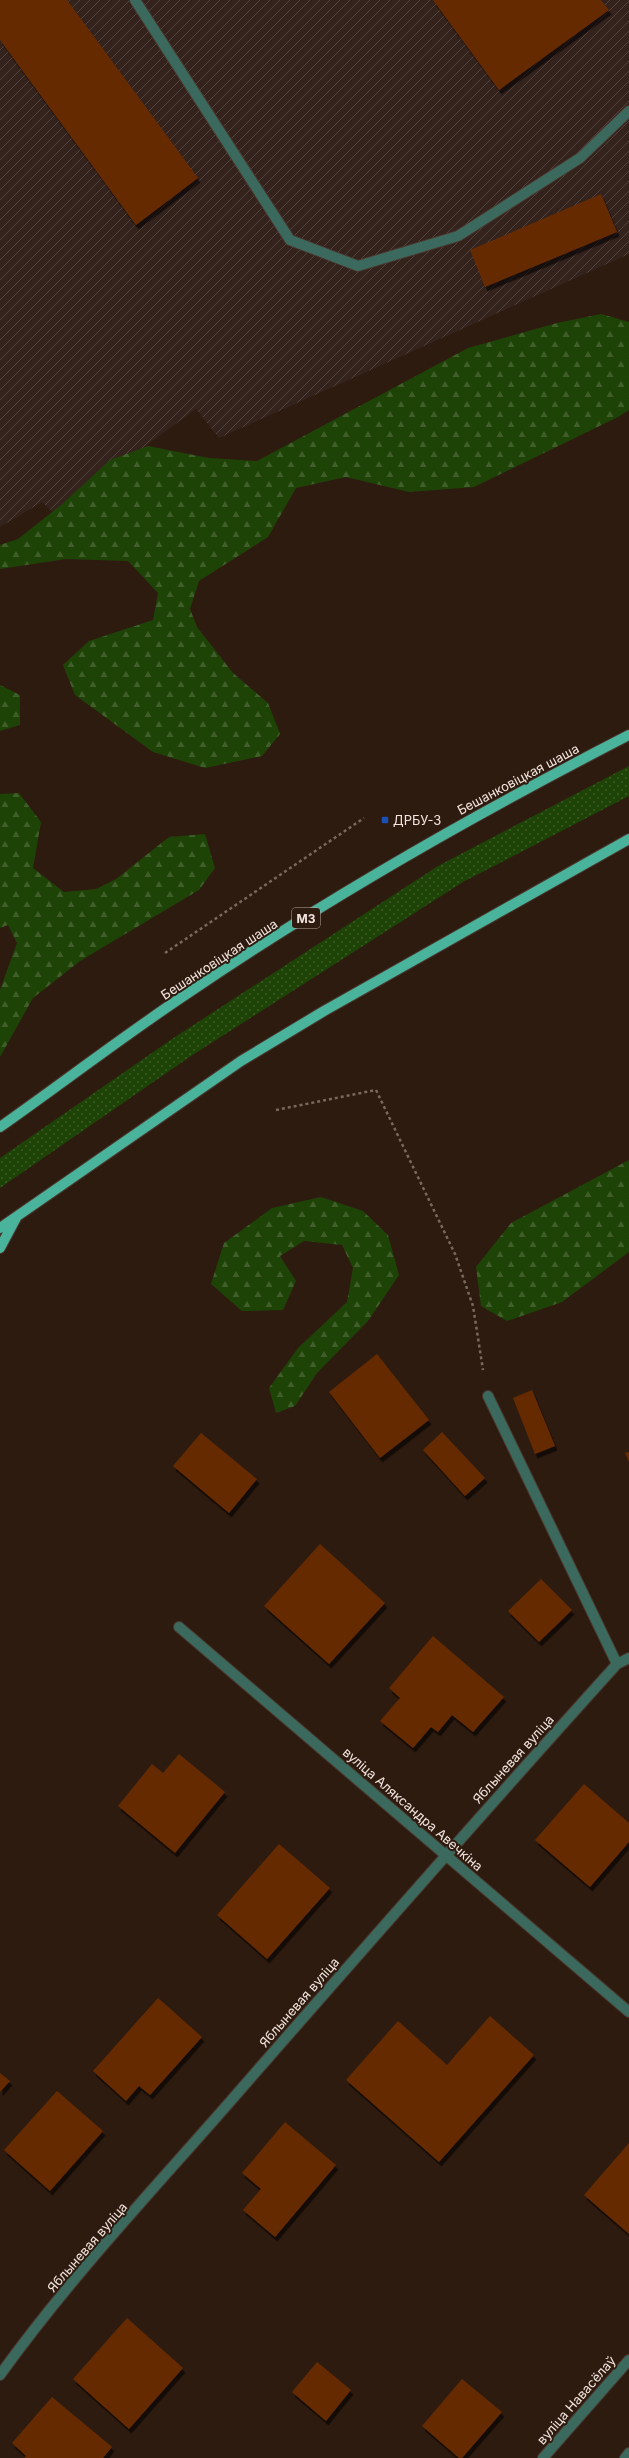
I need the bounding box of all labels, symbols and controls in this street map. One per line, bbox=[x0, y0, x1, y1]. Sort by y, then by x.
street label: Бешанковіцкая шаша bbox=[454, 740, 582, 818]
place label: ДРБУ-3 bbox=[393, 812, 441, 828]
marker: ДРБУ-3 bbox=[380, 815, 390, 825]
road number: М3 bbox=[292, 908, 320, 928]
street label: Бешанковіцкая шаша bbox=[158, 915, 280, 1003]
street label: Яблыневая вуліца bbox=[469, 1711, 557, 1807]
street label: вуліца Аляксандра Авечкіна bbox=[340, 1744, 486, 1874]
street label: Яблыневая вуліца bbox=[256, 1954, 342, 2050]
street label: Яблыневая вуліца bbox=[44, 2199, 130, 2295]
street label: вуліца Навасёлаў bbox=[533, 2353, 619, 2447]

